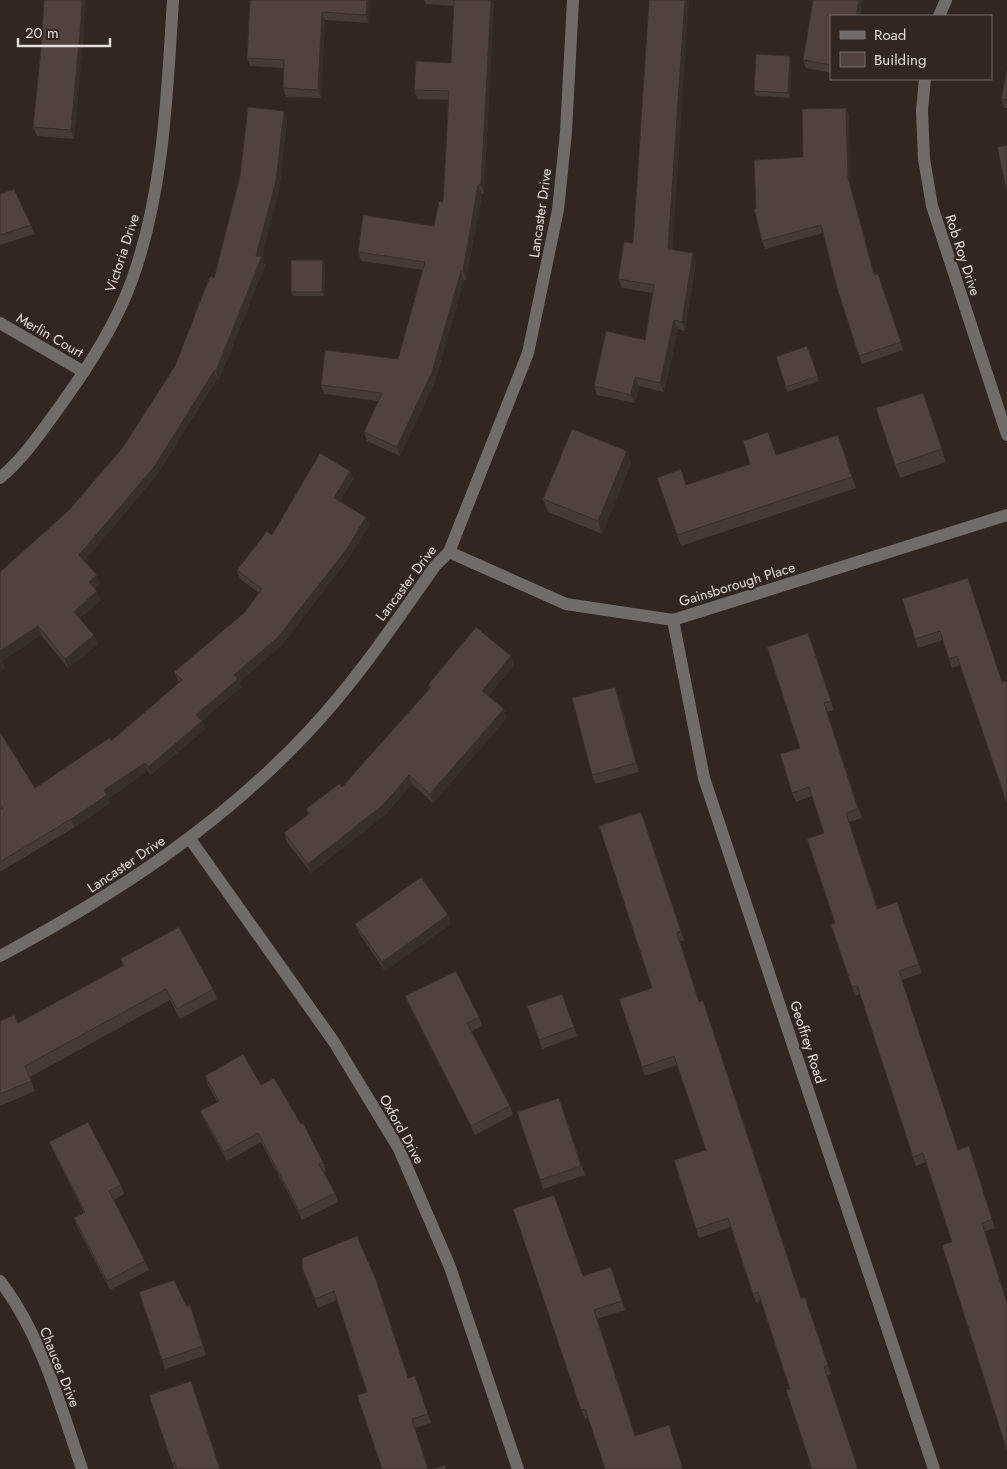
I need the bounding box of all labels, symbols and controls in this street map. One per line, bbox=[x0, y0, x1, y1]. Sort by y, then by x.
scale bar bbox=[18, 15, 110, 47]
legend bbox=[830, 15, 992, 80]
text: 20 m bbox=[25, 22, 59, 44]
text: Road bbox=[874, 24, 906, 46]
text: Building bbox=[874, 49, 926, 71]
street label: Lancaster Drive bbox=[524, 167, 556, 259]
street label: Victoria Drive bbox=[100, 211, 144, 295]
street label: Rob Roy Drive bbox=[940, 212, 986, 298]
street label: Merlin Court bbox=[13, 308, 88, 363]
street label: Lancaster Drive bbox=[371, 541, 441, 625]
street label: Gainsborough Place bbox=[676, 557, 798, 611]
street label: Lancaster Drive bbox=[83, 831, 169, 897]
street label: Geoffrey Road bbox=[785, 998, 831, 1086]
street label: Oxford Drive bbox=[375, 1091, 429, 1167]
street label: Chaucer Drive bbox=[35, 1324, 85, 1410]

